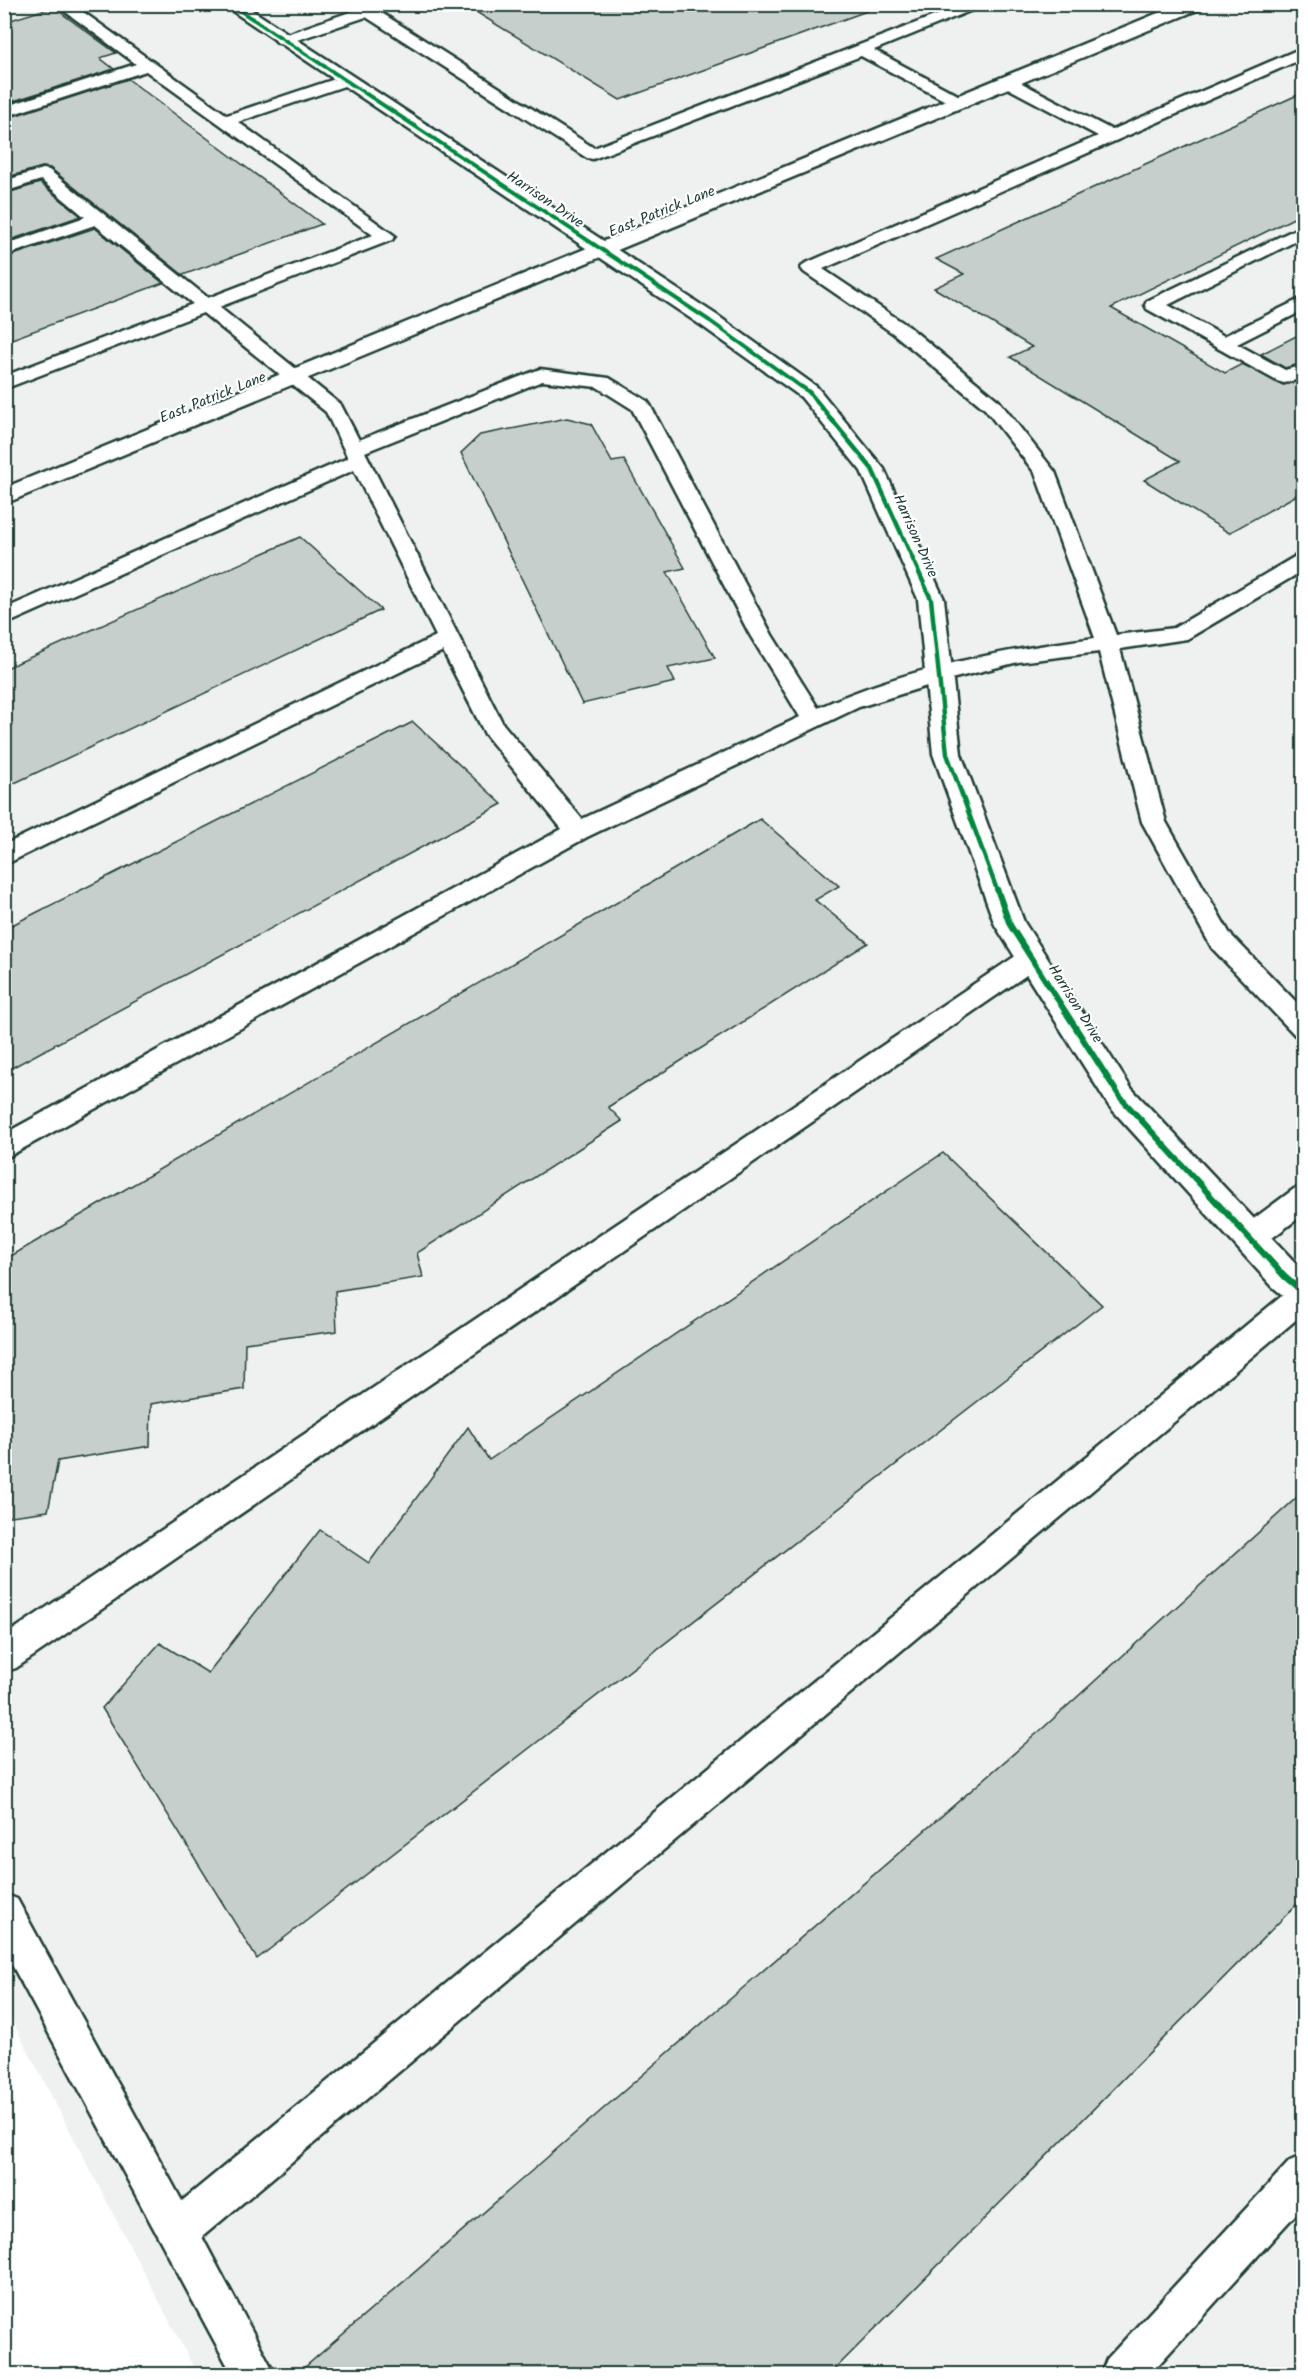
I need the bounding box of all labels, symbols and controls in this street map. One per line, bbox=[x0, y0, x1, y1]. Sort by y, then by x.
street label: Harrison Drive bbox=[501, 165, 589, 235]
street label: East Patrick Lane bbox=[605, 180, 719, 244]
street label: East Patrick Lane bbox=[156, 366, 270, 430]
street label: Harrison Drive bbox=[886, 490, 944, 582]
street label: Harrison Drive bbox=[1041, 960, 1109, 1048]

